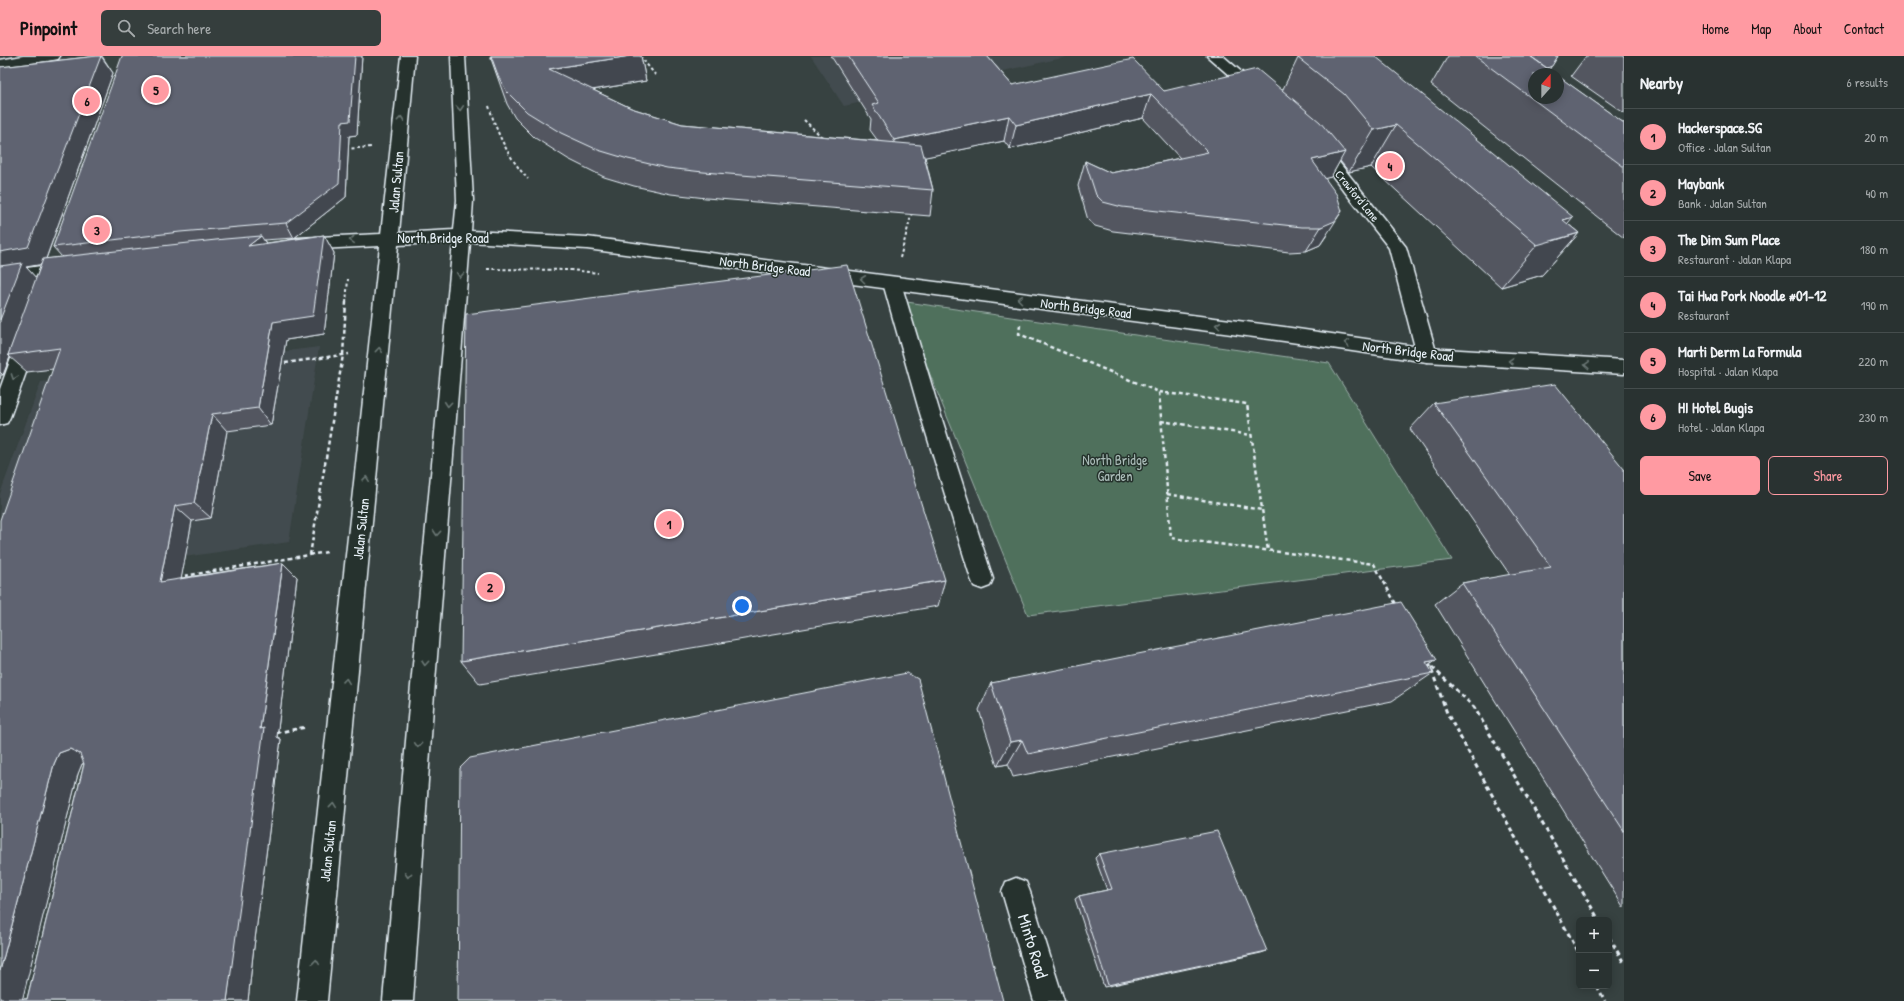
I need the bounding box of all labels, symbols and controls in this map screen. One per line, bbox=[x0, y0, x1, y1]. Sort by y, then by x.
search box bbox=[101, 10, 381, 46]
text: Pinpoint bbox=[20, 15, 77, 41]
icon: search bbox=[115, 17, 137, 39]
text: Search here bbox=[147, 18, 211, 39]
text: Home bbox=[1702, 19, 1729, 38]
text: Map bbox=[1751, 19, 1771, 38]
text: About bbox=[1793, 19, 1822, 38]
text: Contact bbox=[1844, 19, 1884, 38]
north arrow bbox=[1528, 68, 1564, 104]
text: Nearby bbox=[1640, 71, 1683, 94]
text: 6 results bbox=[1847, 73, 1888, 91]
pin: 5 bbox=[143, 75, 169, 105]
pin: 6 bbox=[74, 86, 100, 116]
one-way arrow bbox=[455, 105, 464, 111]
one-way arrow bbox=[396, 116, 405, 122]
text: Hackerspace.SG bbox=[1678, 117, 1762, 138]
text: 1 bbox=[1651, 128, 1655, 146]
text: 20 m bbox=[1864, 128, 1888, 146]
text: Office · Jalan Sultan bbox=[1678, 138, 1771, 156]
street label: Jalan Sultan bbox=[383, 150, 408, 214]
pin: 4 bbox=[1377, 151, 1403, 181]
street label: Crawford Lane bbox=[1331, 166, 1384, 225]
text: Maybank bbox=[1678, 173, 1724, 194]
text: 2 bbox=[1650, 184, 1656, 202]
text: 40 m bbox=[1865, 184, 1888, 202]
text: Bank · Jalan Sultan bbox=[1678, 194, 1767, 212]
pin: 3 bbox=[84, 215, 110, 245]
street label: North Bridge Road bbox=[397, 228, 489, 248]
text: The Dim Sum Place bbox=[1678, 229, 1780, 250]
one-way arrow bbox=[349, 236, 355, 245]
text: 3 bbox=[1650, 240, 1656, 258]
text: 180 m bbox=[1860, 240, 1888, 258]
text: Restaurant · Jalan Klapa bbox=[1678, 250, 1791, 268]
street label: North Bridge Road bbox=[718, 251, 812, 282]
one-way arrow bbox=[455, 271, 464, 278]
one-way arrow bbox=[860, 275, 866, 284]
text: Tai Hwa Pork Noodle #01-12 bbox=[1678, 285, 1827, 306]
street label: North Bridge Road bbox=[1039, 293, 1133, 324]
one-way arrow bbox=[1017, 295, 1023, 304]
text: 4 bbox=[1651, 296, 1655, 314]
text: 190 m bbox=[1861, 296, 1888, 314]
text: Restaurant bbox=[1678, 306, 1729, 324]
one-way arrow bbox=[1215, 321, 1221, 330]
street label: North Bridge Road bbox=[1361, 336, 1455, 367]
one-way arrow bbox=[1344, 339, 1350, 348]
text: Marti Derm La Formula bbox=[1678, 341, 1802, 362]
one-way arrow bbox=[374, 347, 383, 353]
text: 5 bbox=[1650, 352, 1656, 370]
text: 220 m bbox=[1858, 352, 1888, 370]
one-way arrow bbox=[1508, 356, 1514, 365]
one-way arrow bbox=[1584, 361, 1590, 370]
text: Hospital · Jalan Klapa bbox=[1678, 362, 1778, 380]
one-way arrow bbox=[11, 374, 19, 381]
text: HI Hotel Bugis bbox=[1678, 397, 1753, 418]
one-way arrow bbox=[444, 401, 453, 407]
text: 6 bbox=[1650, 408, 1656, 426]
text: 230 m bbox=[1858, 408, 1888, 426]
text: Hotel · Jalan Klapa bbox=[1678, 418, 1764, 436]
park label: North Bridge Garden bbox=[1082, 450, 1148, 485]
button: Save bbox=[1640, 456, 1760, 495]
button: Share bbox=[1768, 456, 1888, 495]
one-way arrow bbox=[361, 476, 370, 482]
street label: Jalan Sultan bbox=[348, 497, 373, 561]
pin: 1 bbox=[656, 509, 682, 539]
one-way arrow bbox=[432, 530, 441, 537]
pin: 2 bbox=[477, 572, 503, 602]
your location bbox=[732, 596, 752, 616]
one-way arrow bbox=[421, 660, 430, 666]
one-way arrow bbox=[341, 678, 350, 684]
one-way arrow bbox=[414, 742, 423, 748]
one-way arrow bbox=[328, 802, 337, 808]
street label: Jalan Sultan bbox=[315, 819, 340, 883]
one-way arrow bbox=[404, 872, 413, 878]
street label: Minto Road bbox=[1013, 911, 1054, 981]
map controls bbox=[1576, 917, 1612, 989]
button: + bbox=[1576, 917, 1612, 953]
button: − bbox=[1576, 953, 1612, 989]
one-way arrow bbox=[312, 959, 321, 965]

